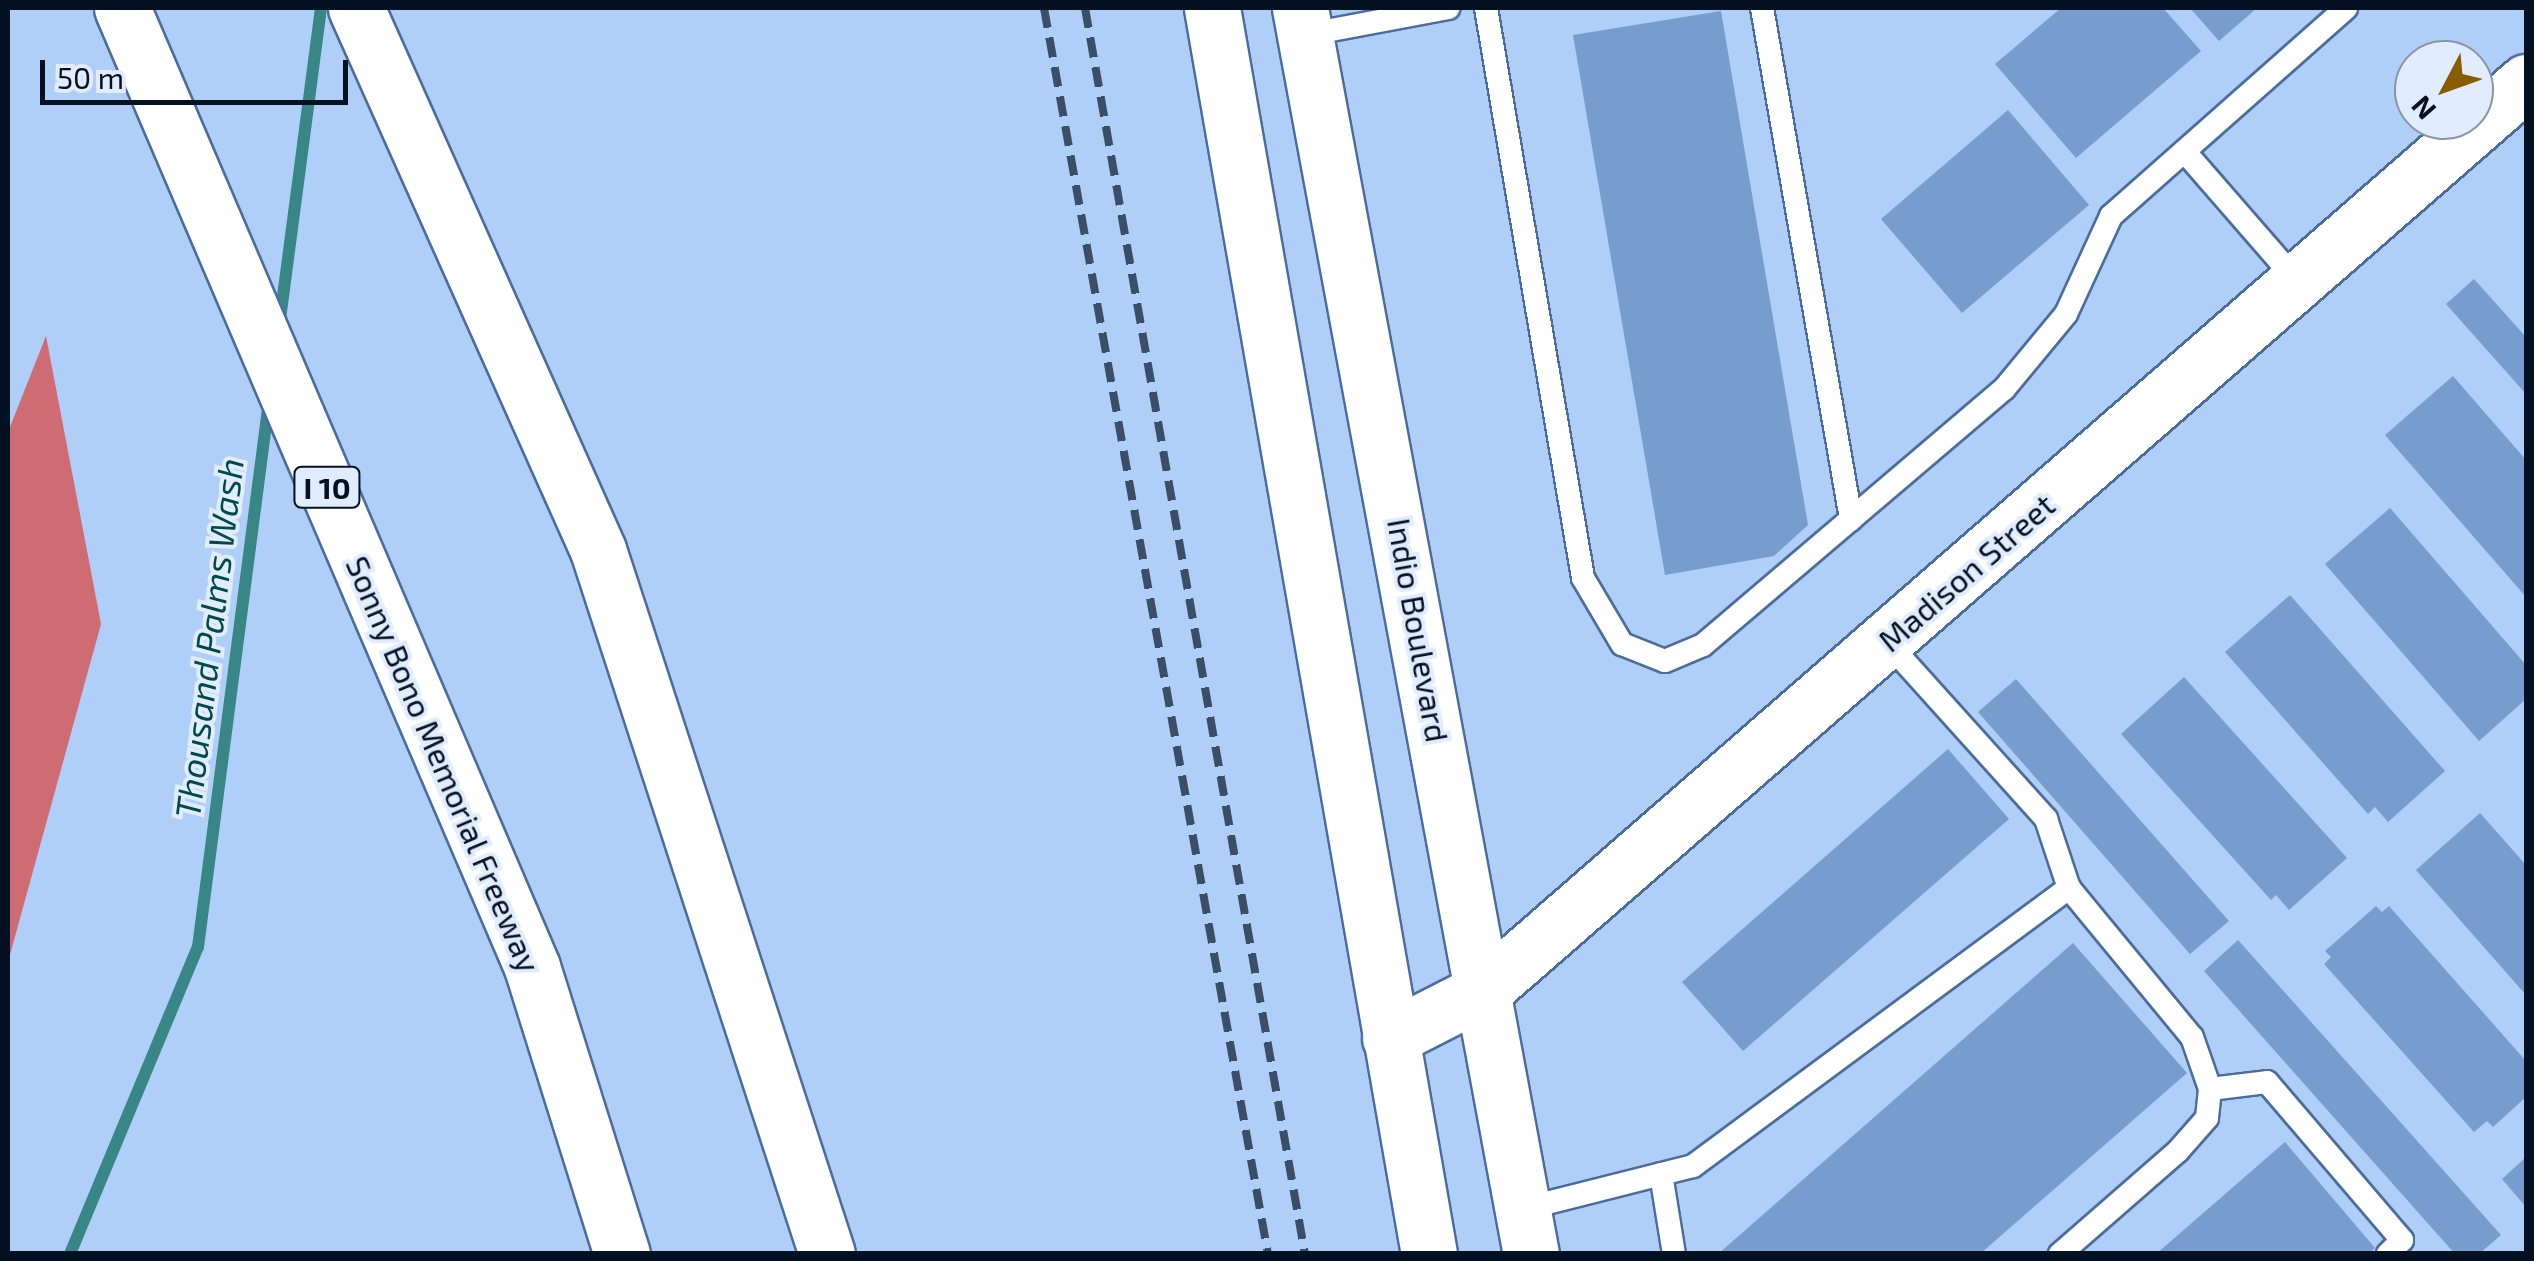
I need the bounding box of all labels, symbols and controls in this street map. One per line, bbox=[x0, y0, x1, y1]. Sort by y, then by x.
scale bar bbox=[45, 40, 352, 102]
north arrow bbox=[2394, 40, 2494, 140]
text: 50 m bbox=[57, 59, 124, 95]
text: N bbox=[2403, 90, 2442, 127]
water label: Thousand Palms Wash bbox=[165, 455, 251, 821]
road number: I 10 bbox=[292, 462, 362, 512]
street label: Madison Street bbox=[1870, 485, 2062, 659]
street label: Indio Boulevard bbox=[1380, 515, 1458, 745]
street label: Sonny Bono Memorial Freeway bbox=[338, 549, 550, 979]

